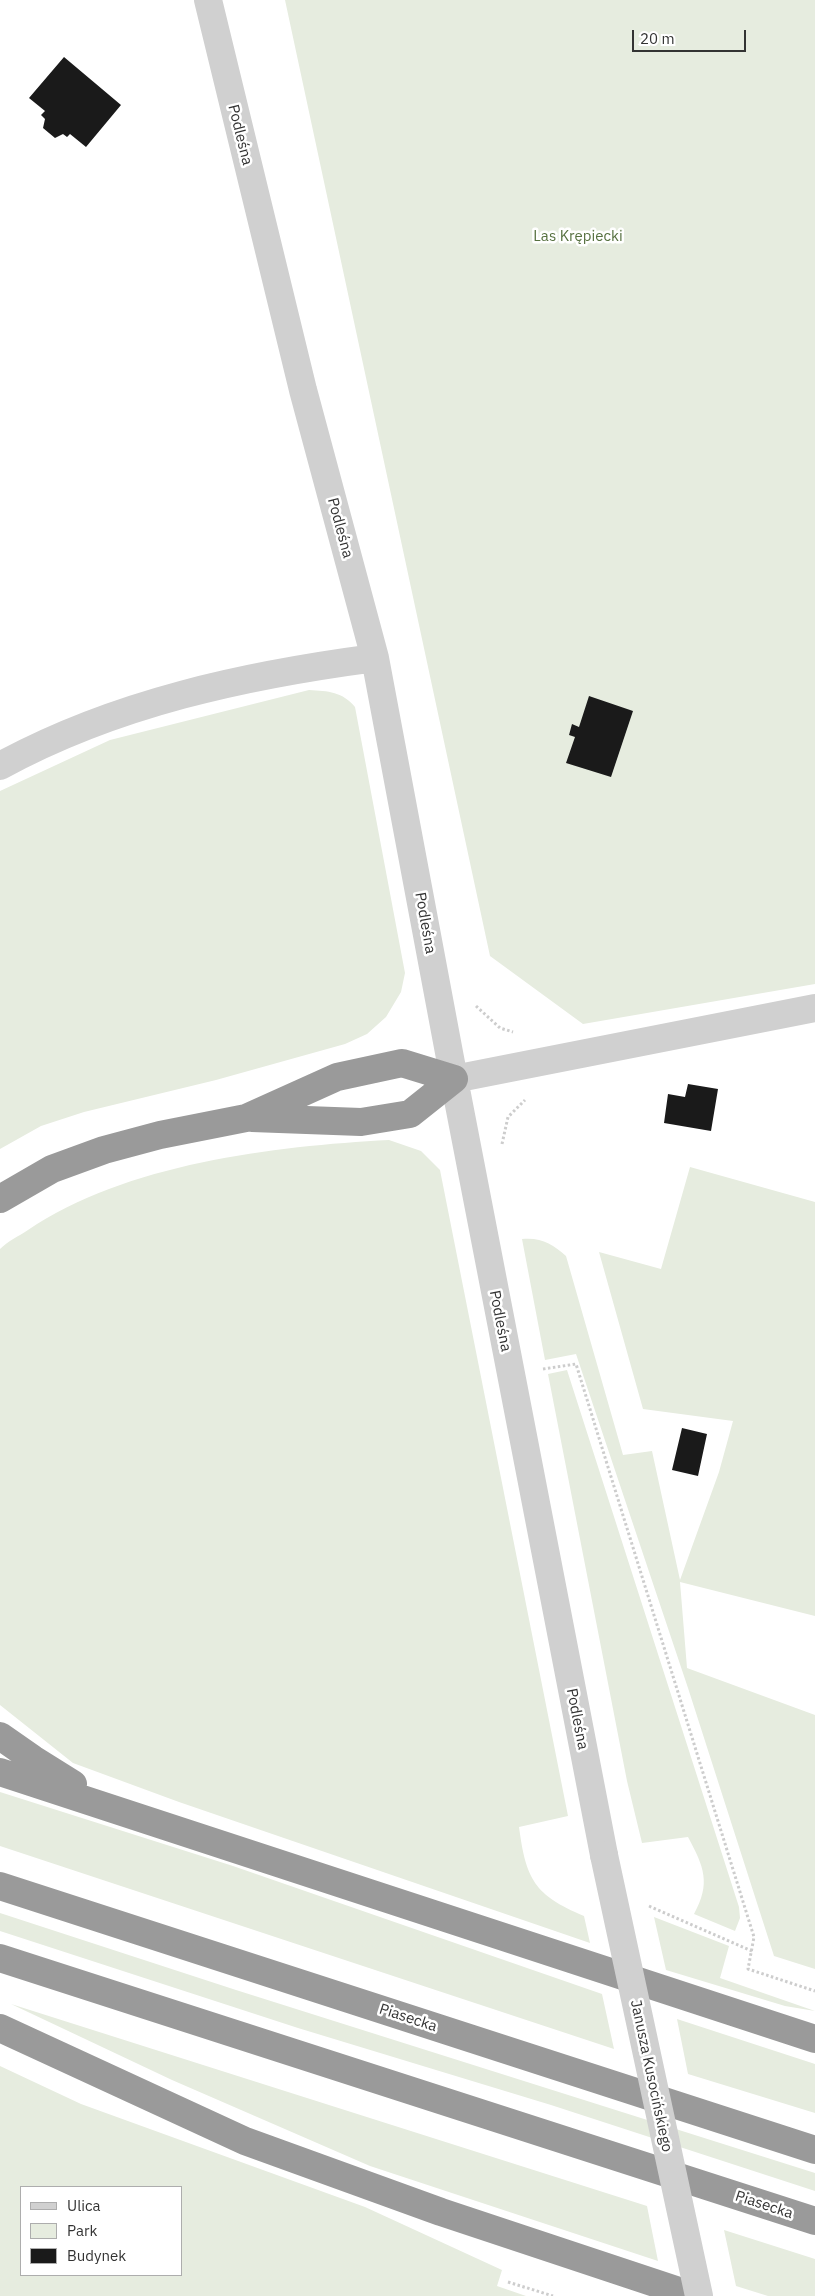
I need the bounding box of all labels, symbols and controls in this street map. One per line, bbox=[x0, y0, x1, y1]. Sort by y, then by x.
scale bar bbox=[635, 20, 749, 52]
text: 20 m bbox=[640, 29, 675, 48]
street label: Podleśna bbox=[224, 103, 256, 167]
park label: Las Krępiecki bbox=[533, 228, 623, 246]
street label: Podleśna bbox=[323, 496, 357, 560]
street label: Podleśna bbox=[411, 891, 439, 955]
street label: Podleśna bbox=[485, 1289, 515, 1353]
street label: Podleśna bbox=[562, 1687, 592, 1751]
street label: Janusza Kusocińskiego bbox=[626, 1998, 676, 2154]
street label: Piasecka bbox=[377, 2000, 439, 2036]
legend bbox=[20, 2186, 182, 2276]
street label: Piasecka bbox=[733, 2187, 795, 2223]
text: Ulica bbox=[67, 2196, 101, 2215]
text: Park bbox=[67, 2221, 97, 2240]
text: Budynek bbox=[67, 2246, 126, 2265]

